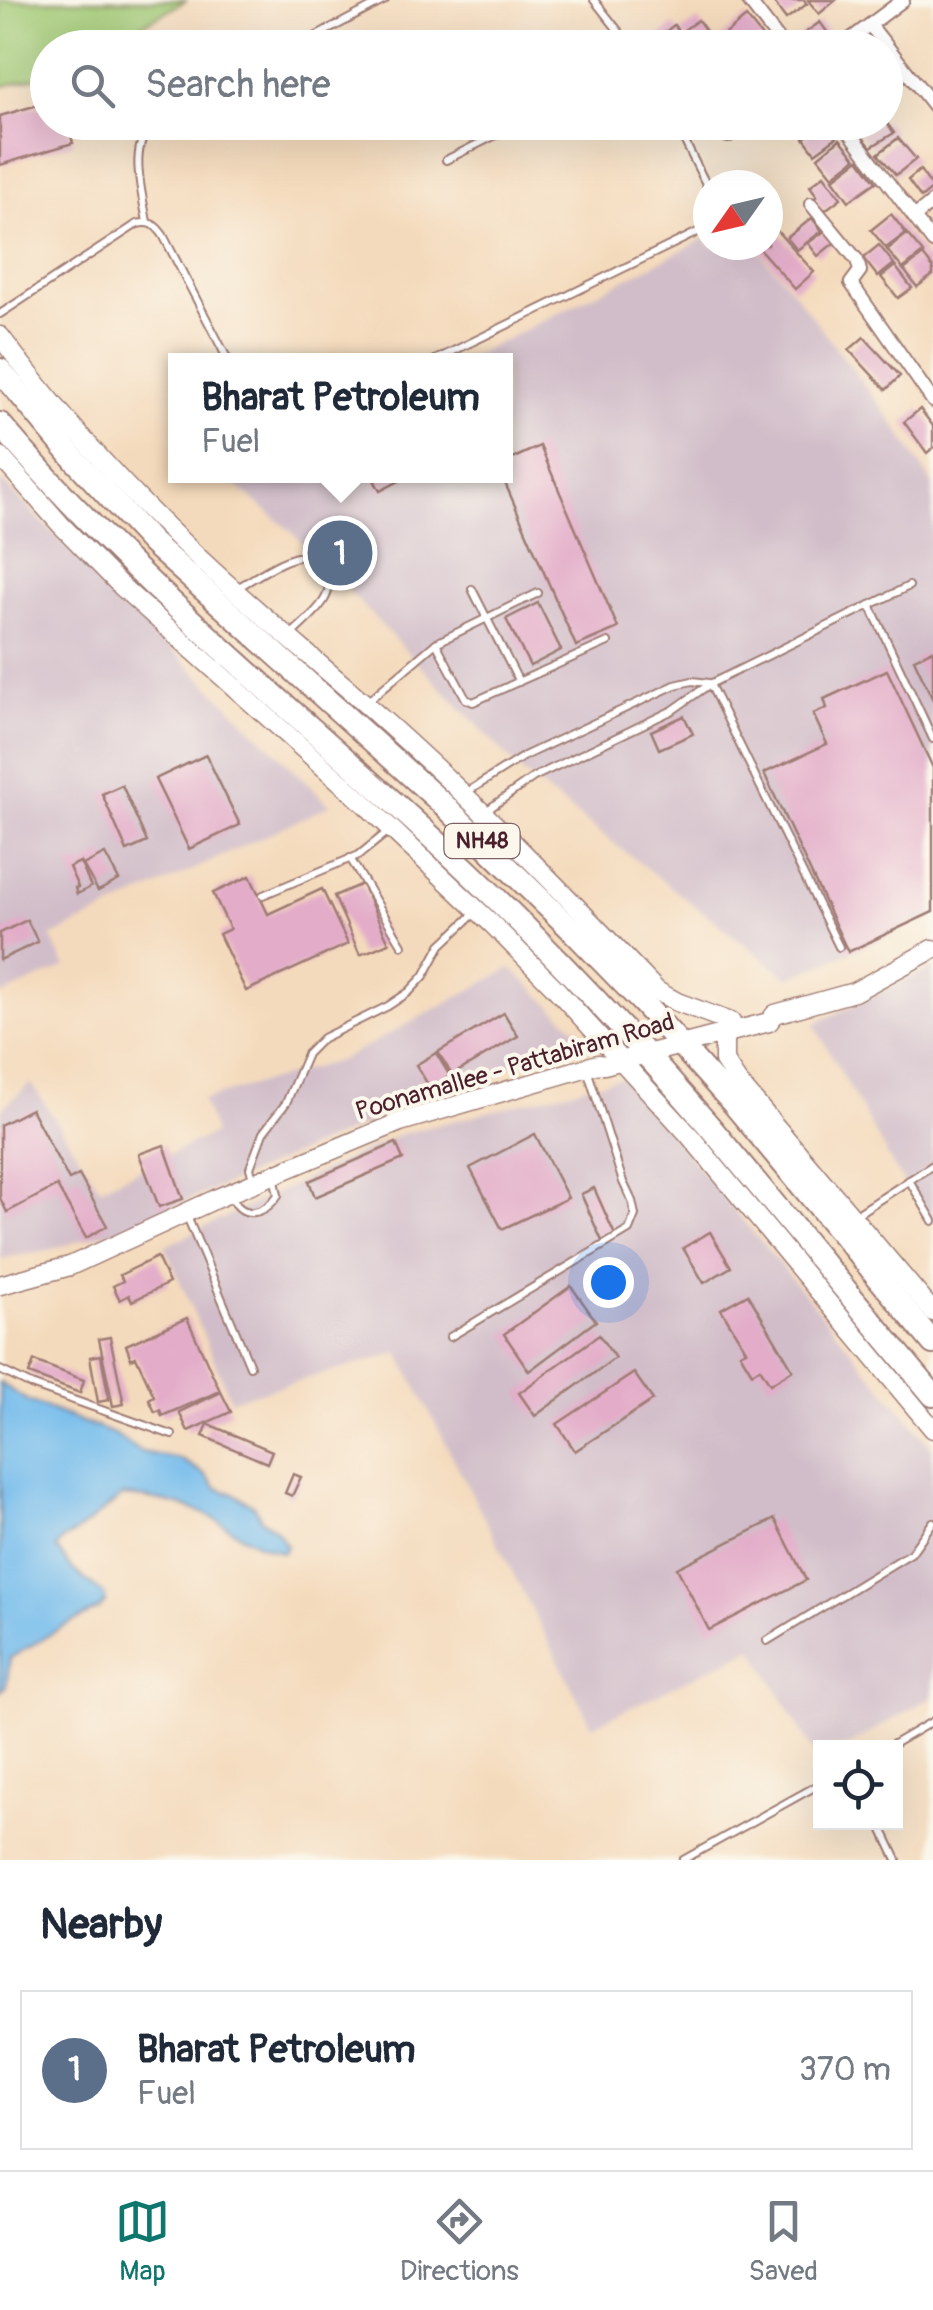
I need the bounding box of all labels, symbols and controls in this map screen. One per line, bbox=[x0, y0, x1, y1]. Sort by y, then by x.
search box bbox=[30, 30, 903, 140]
icon: search bbox=[65, 58, 120, 113]
text: Search here bbox=[145, 61, 331, 109]
north arrow bbox=[693, 170, 783, 260]
popup bbox=[168, 353, 513, 483]
text: Bharat Petroleum bbox=[201, 374, 480, 422]
text: Fuel bbox=[201, 422, 260, 462]
pin: 1 bbox=[308, 516, 372, 590]
road number: NH48 bbox=[444, 824, 520, 858]
street label: Poonamallee - Pattabiram Road bbox=[352, 1007, 678, 1127]
your location bbox=[583, 1257, 634, 1308]
map controls bbox=[813, 1740, 903, 1830]
button: locate bbox=[813, 1740, 903, 1830]
text: Nearby bbox=[40, 1899, 162, 1951]
text: Bharat Petroleum bbox=[137, 2026, 415, 2074]
text: 1 bbox=[68, 2050, 81, 2090]
text: 370 m bbox=[799, 2050, 891, 2090]
text: Fuel bbox=[137, 2074, 196, 2114]
tab: Map bbox=[115, 2194, 170, 2289]
tab: Directions bbox=[400, 2194, 519, 2289]
tab: Saved bbox=[749, 2194, 818, 2289]

